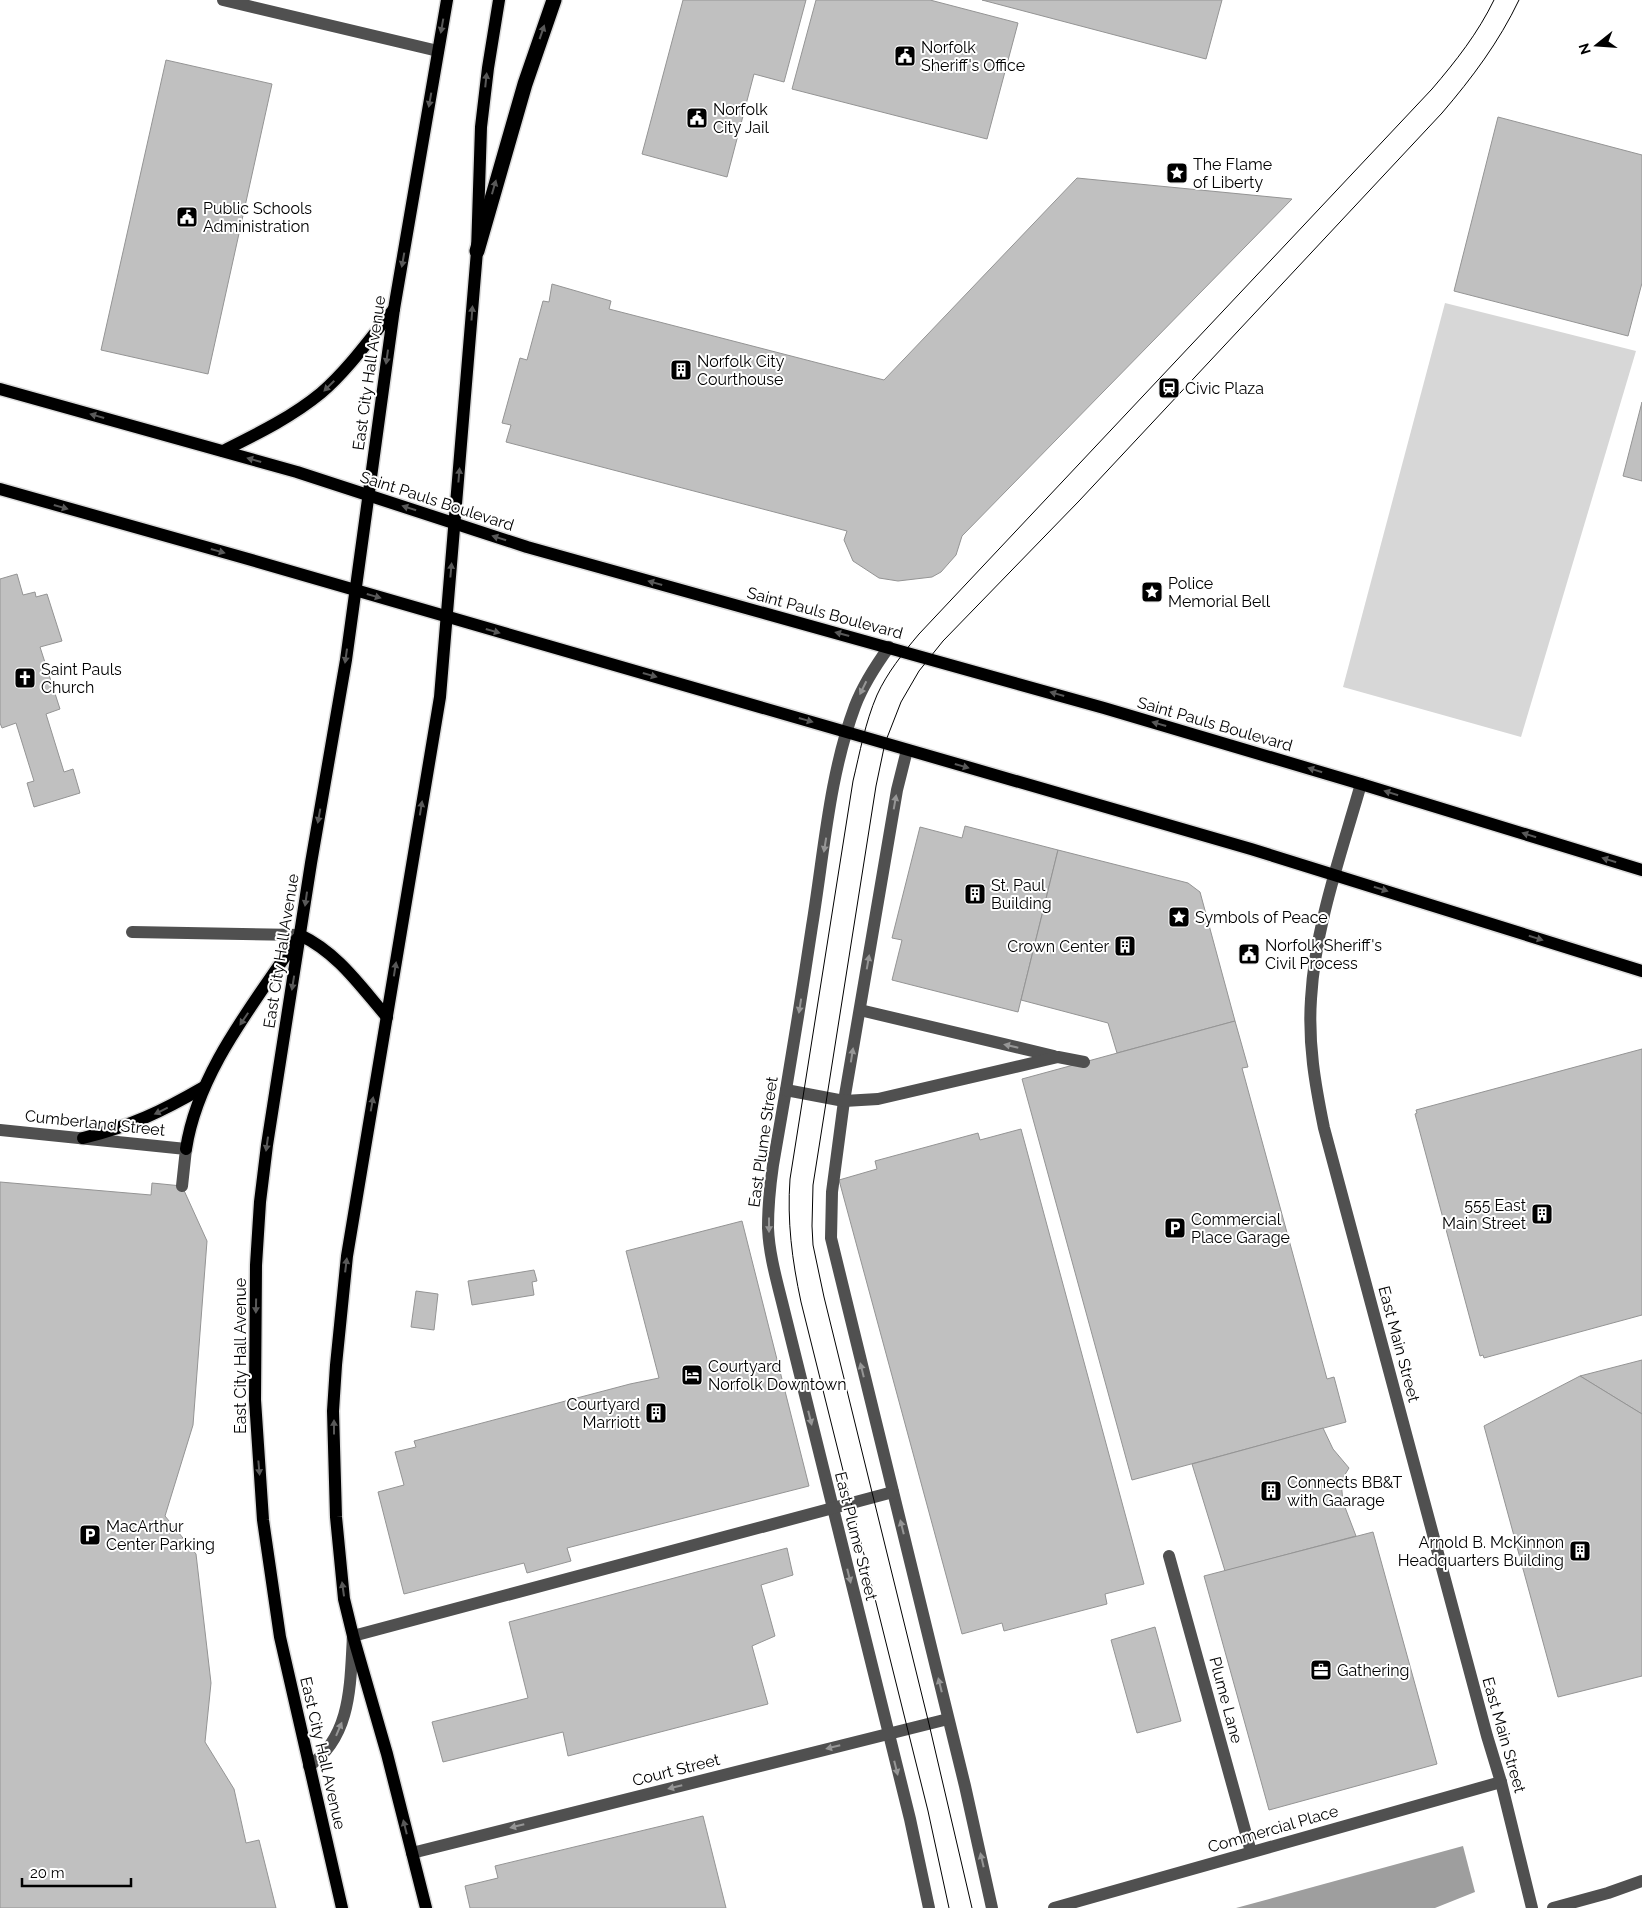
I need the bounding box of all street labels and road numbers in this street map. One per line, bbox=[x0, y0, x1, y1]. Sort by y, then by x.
street label: East City Hall Avenue bbox=[349, 294, 389, 452]
street label: Saint Pauls Boulevard bbox=[358, 467, 516, 535]
street label: Saint Pauls Boulevard bbox=[745, 583, 905, 643]
street label: Saint Pauls Boulevard bbox=[1135, 693, 1295, 755]
street label: East City Hall Avenue bbox=[259, 872, 303, 1030]
street label: East Plume Street bbox=[744, 1075, 782, 1209]
street label: Cumberland Street bbox=[24, 1106, 167, 1140]
street label: East City Hall Avenue bbox=[231, 1278, 250, 1434]
street label: East Main Street bbox=[1374, 1284, 1424, 1405]
street label: East Plume Street bbox=[831, 1470, 881, 1603]
street label: Plume Lane bbox=[1205, 1655, 1247, 1745]
street label: East City Hall Avenue bbox=[296, 1675, 350, 1831]
street label: East Main Street bbox=[1478, 1675, 1530, 1796]
street label: Court Street bbox=[630, 1750, 722, 1790]
street label: Commercial Place bbox=[1206, 1801, 1340, 1857]

